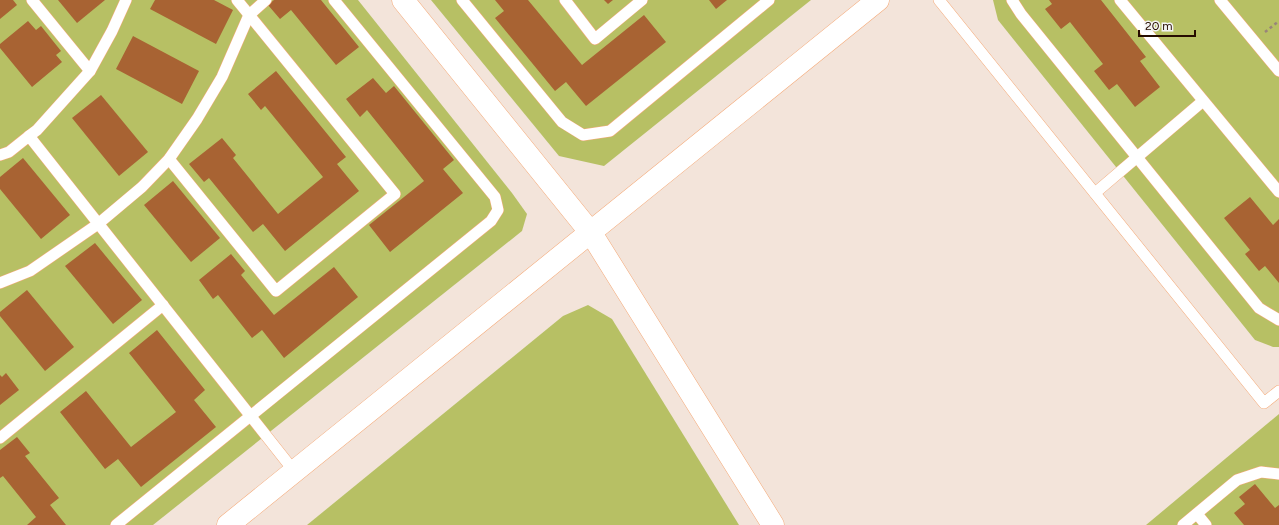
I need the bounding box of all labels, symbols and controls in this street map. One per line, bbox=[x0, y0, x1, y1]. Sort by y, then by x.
scale bar bbox=[1139, 12, 1195, 38]
text: 20 m bbox=[1145, 19, 1173, 33]

